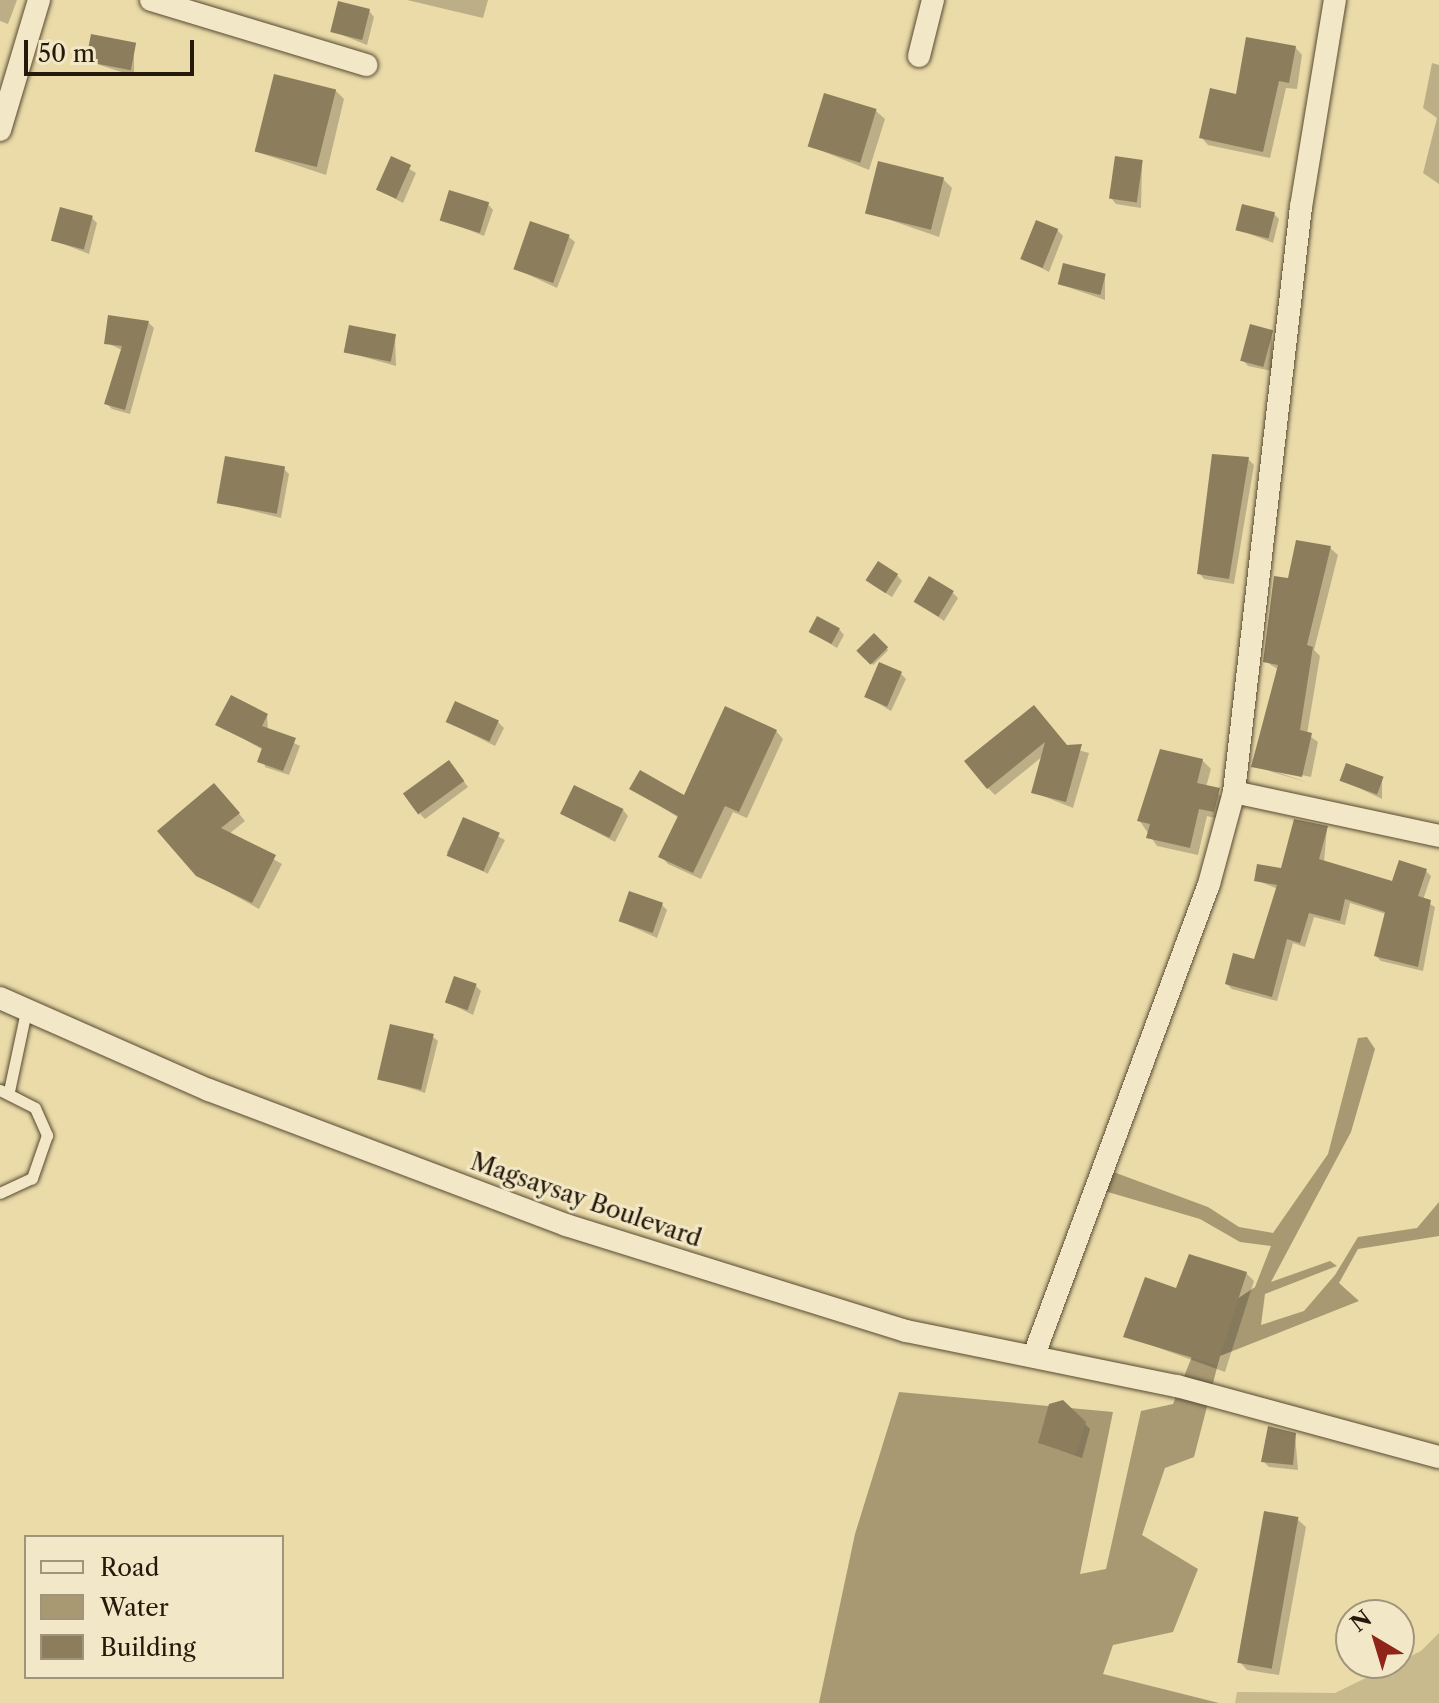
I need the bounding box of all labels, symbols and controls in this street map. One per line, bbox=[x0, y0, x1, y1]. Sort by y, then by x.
scale bar bbox=[28, 24, 198, 74]
text: 50 m bbox=[38, 39, 95, 68]
street label: Magsaysay Boulevard bbox=[467, 1147, 705, 1253]
legend bbox=[24, 1535, 284, 1679]
text: Road bbox=[100, 1553, 159, 1582]
text: Water bbox=[100, 1593, 169, 1622]
north arrow bbox=[1335, 1599, 1415, 1679]
text: N bbox=[1345, 1605, 1377, 1638]
text: Building bbox=[100, 1633, 196, 1662]

